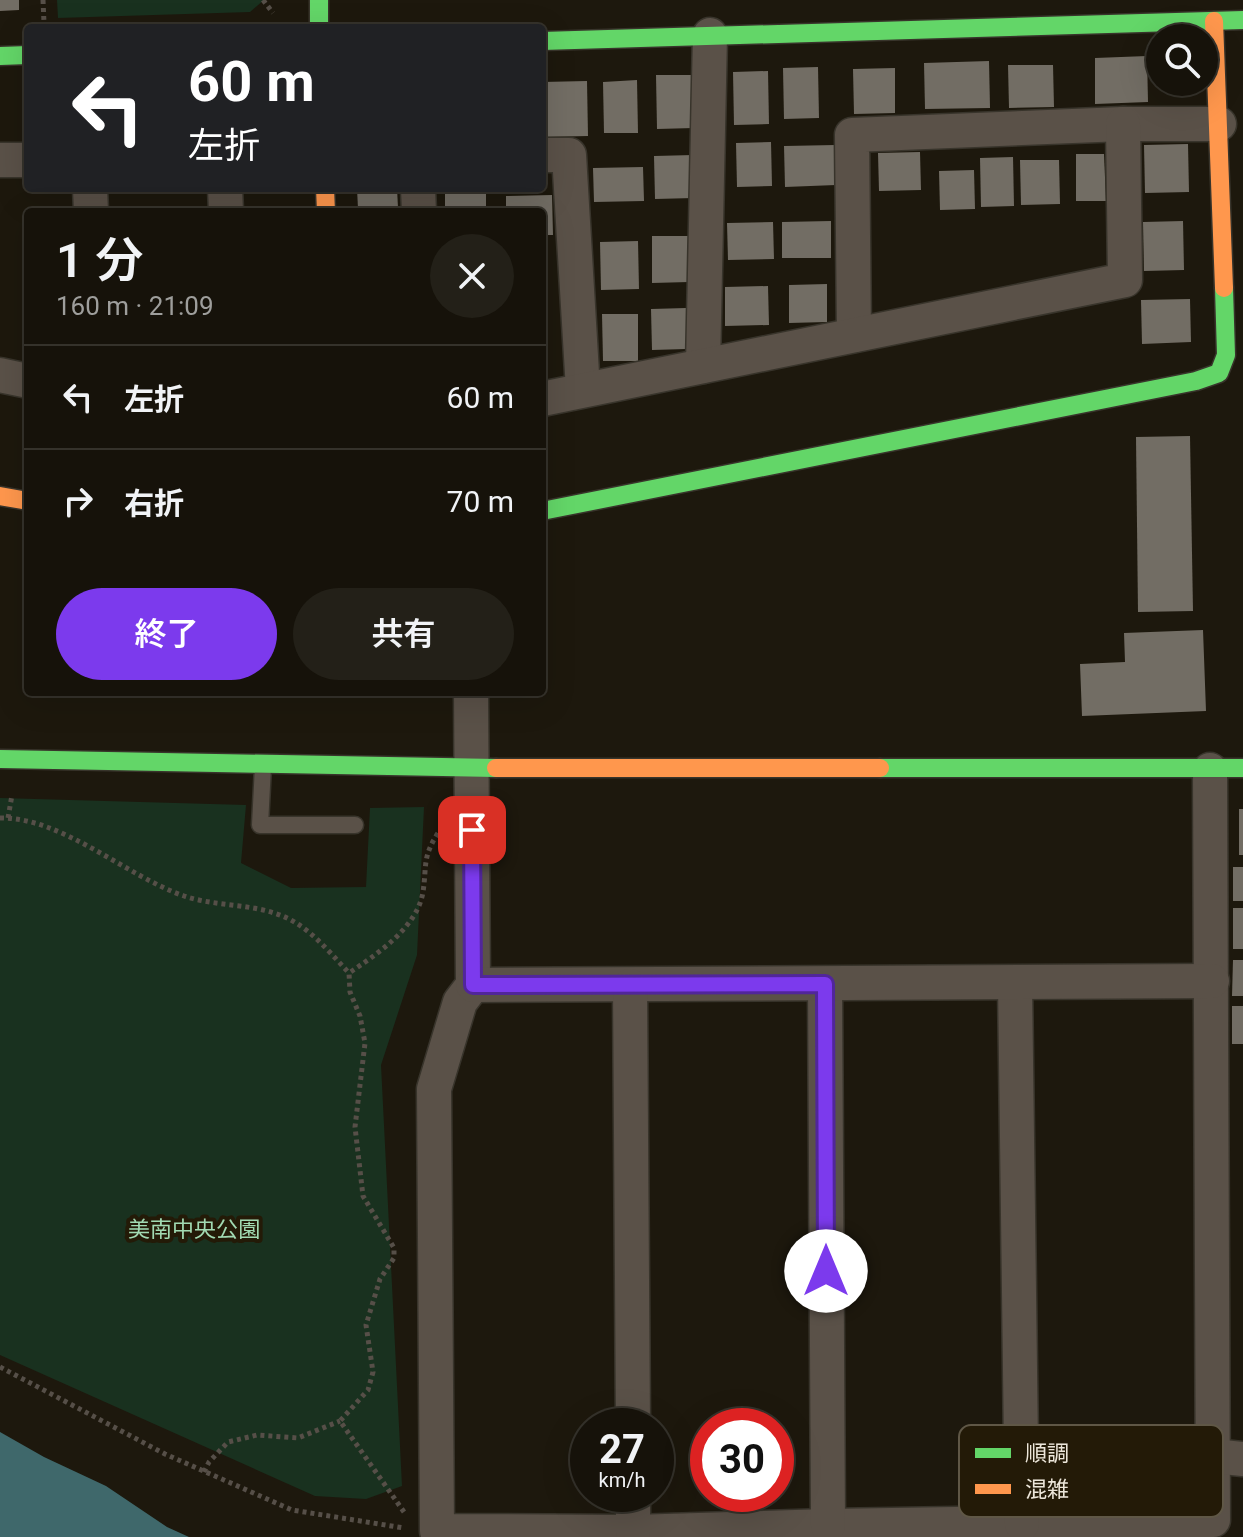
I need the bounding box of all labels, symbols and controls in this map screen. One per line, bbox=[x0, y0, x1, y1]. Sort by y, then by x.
map controls bbox=[1146, 24, 1218, 96]
button: search bbox=[1146, 24, 1218, 96]
text: 60 m bbox=[188, 49, 315, 115]
icon: left bbox=[56, 56, 160, 160]
text: 左折 bbox=[188, 125, 260, 167]
text: 1 分 bbox=[56, 232, 143, 289]
button: close bbox=[430, 234, 514, 318]
text: 160 m · 21:09 bbox=[56, 291, 214, 321]
icon: left bbox=[56, 375, 100, 419]
text: 60 m bbox=[447, 380, 514, 415]
text: 左折 bbox=[124, 382, 184, 417]
icon: right bbox=[56, 479, 100, 523]
text: 70 m bbox=[447, 484, 514, 519]
text: 右折 bbox=[124, 486, 184, 521]
button: 終了 bbox=[56, 588, 277, 680]
button: 共有 bbox=[293, 588, 514, 680]
pin bbox=[438, 796, 506, 864]
icon: arrive bbox=[450, 808, 494, 852]
park label: 美南中央公園 bbox=[128, 1217, 260, 1242]
position arrow bbox=[784, 1229, 868, 1313]
speed limit sign: 30 bbox=[690, 1408, 794, 1512]
legend bbox=[959, 1425, 1223, 1517]
text: 27 bbox=[599, 1426, 645, 1473]
text: 順調 bbox=[1025, 1441, 1069, 1466]
text: km/h bbox=[599, 1468, 645, 1492]
text: 混雑 bbox=[1025, 1477, 1069, 1502]

